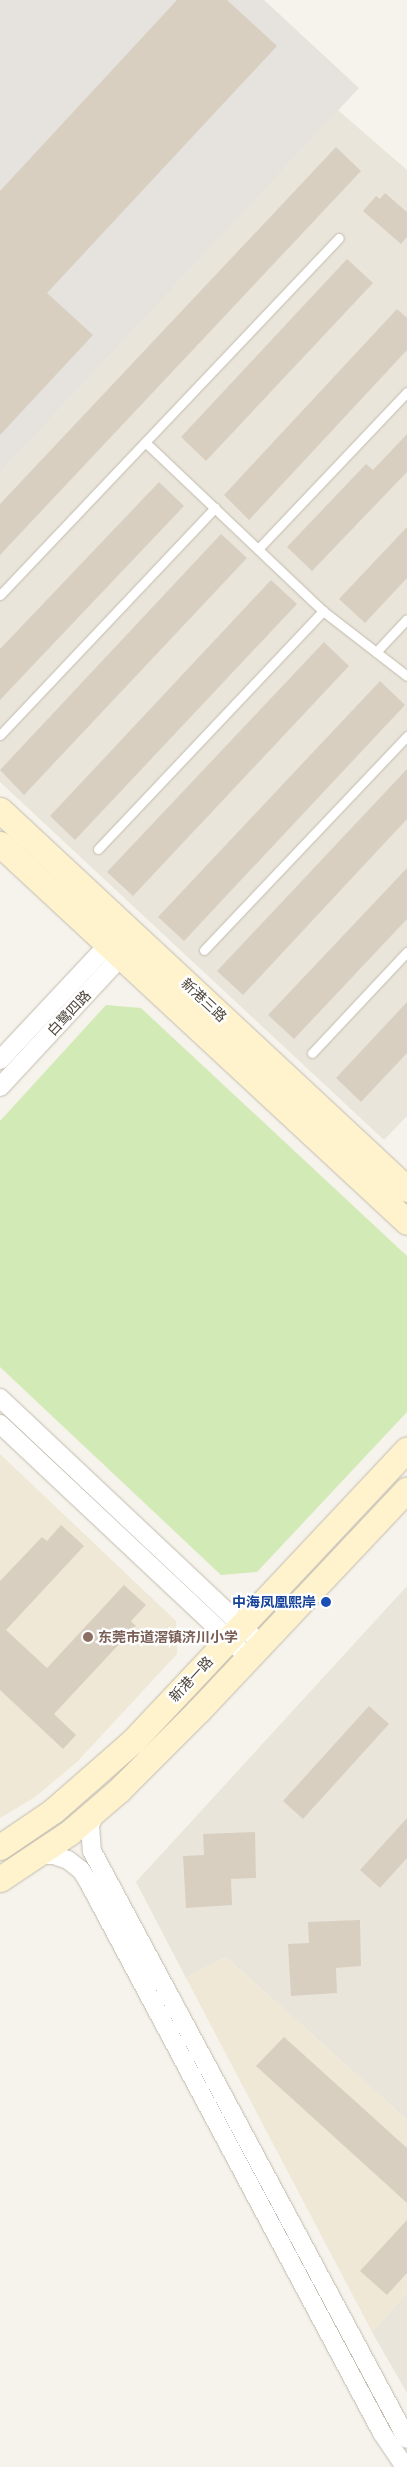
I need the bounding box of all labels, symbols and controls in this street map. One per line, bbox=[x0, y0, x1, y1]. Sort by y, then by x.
street label: 新港三路 bbox=[178, 975, 230, 1025]
street label: 白鹭四路 bbox=[44, 987, 94, 1039]
place label: 中海凤凰熙岸 bbox=[232, 1594, 316, 1610]
marker: 中海凤凰熙岸 bbox=[320, 1596, 332, 1608]
place label: 东莞市道滘镇济川小学 bbox=[98, 1629, 238, 1645]
marker: 东莞市道滘镇济川小学 bbox=[82, 1631, 94, 1643]
street label: 新港一路 bbox=[166, 1653, 216, 1705]

